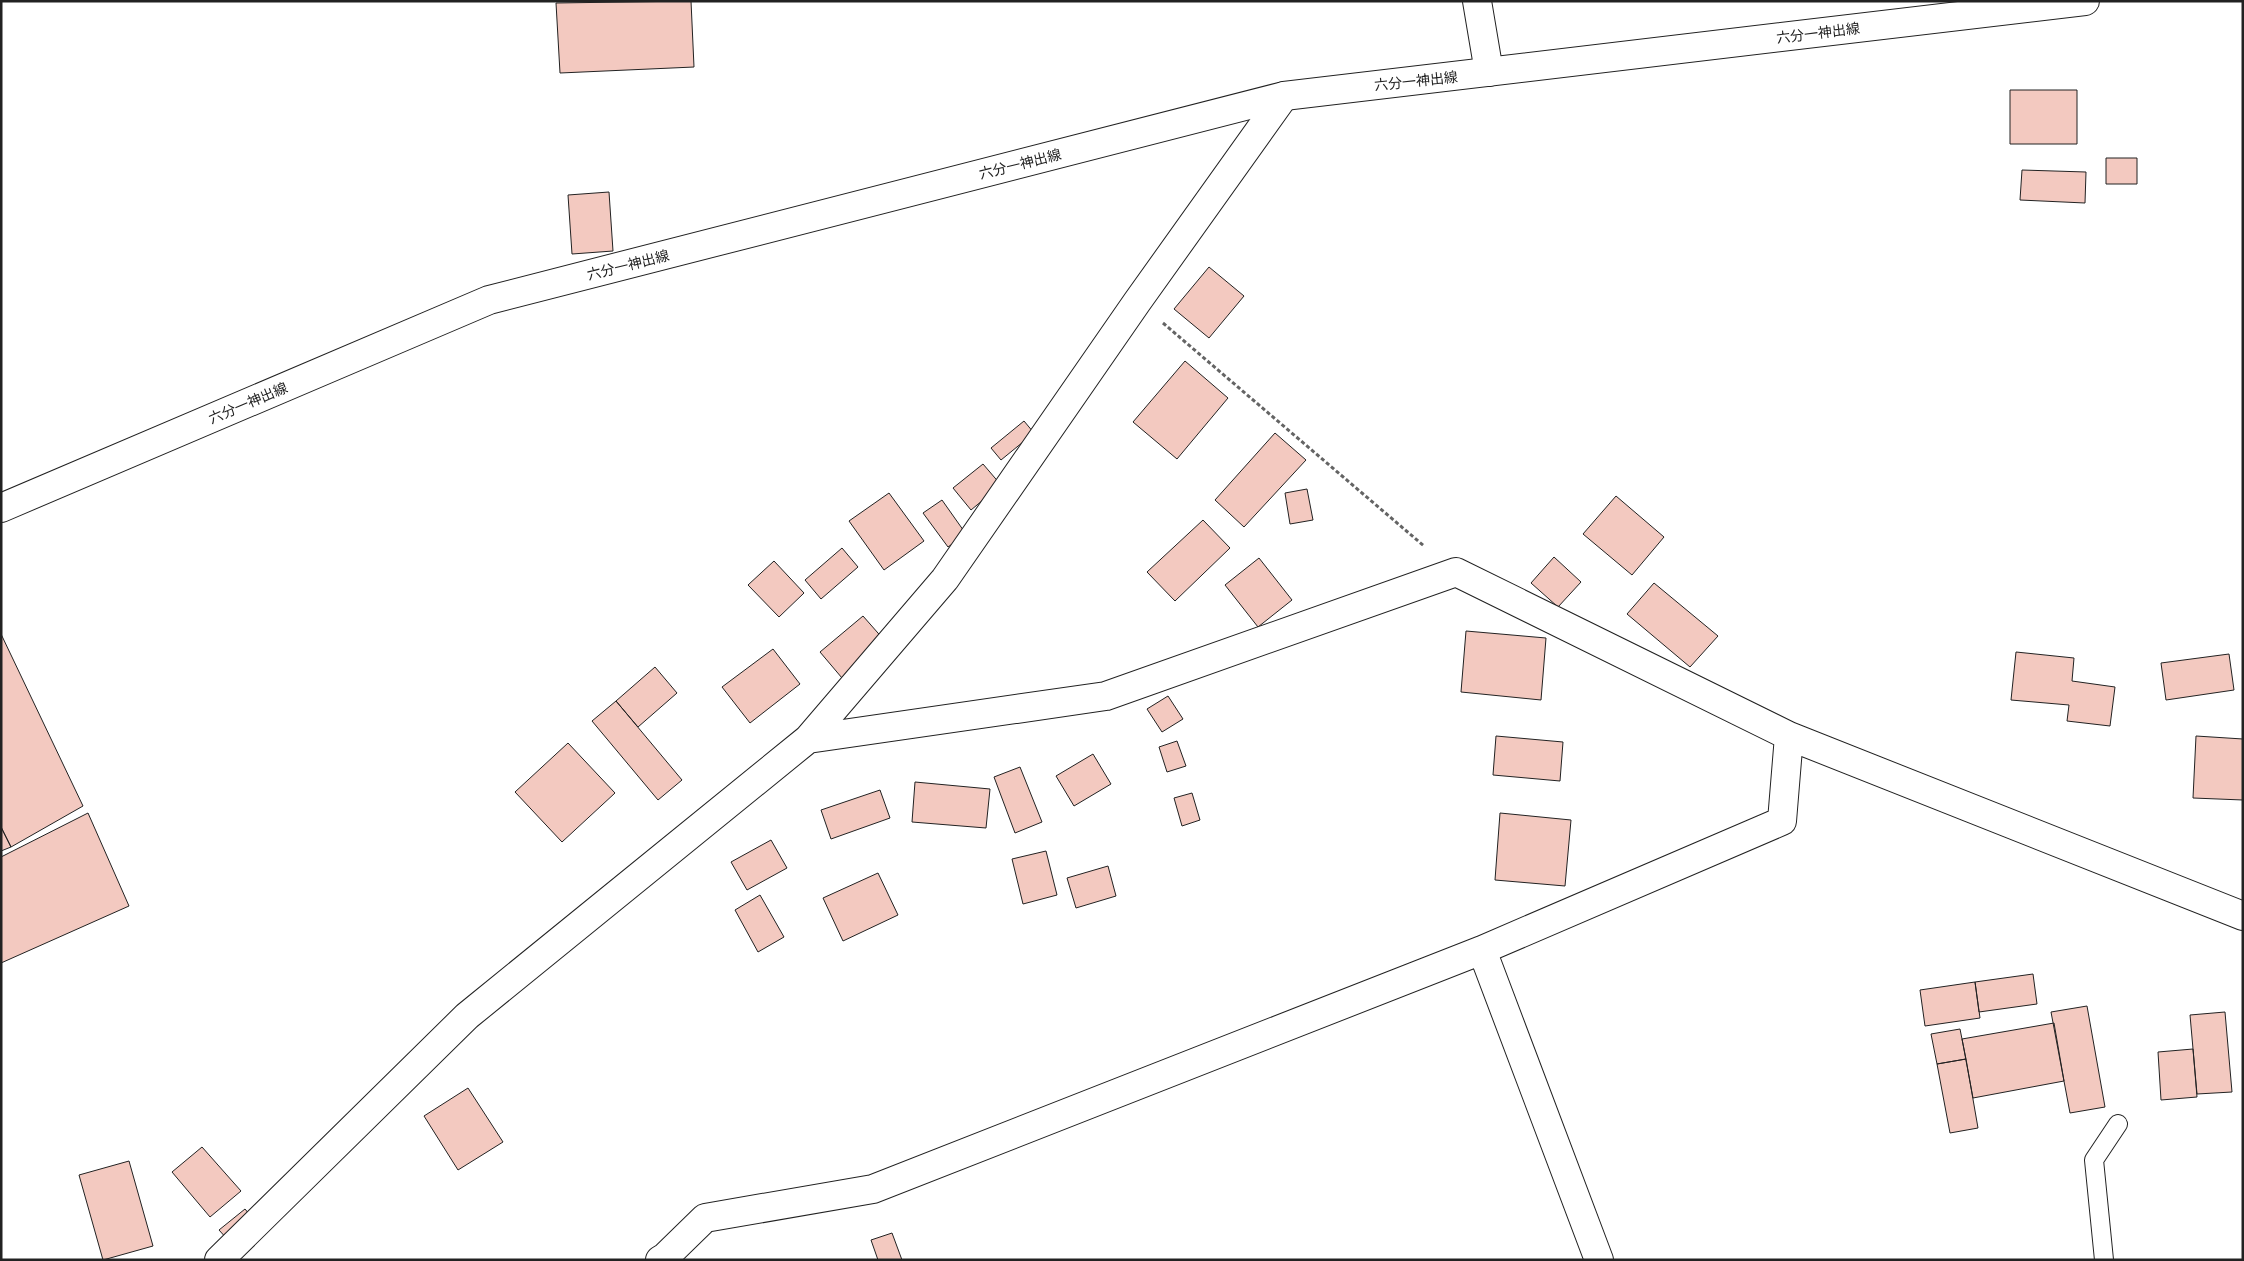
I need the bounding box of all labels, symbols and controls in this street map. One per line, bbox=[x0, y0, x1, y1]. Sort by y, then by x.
street label: 六分一神出線 bbox=[1775, 20, 1861, 46]
street label: 六分一神出線 bbox=[1373, 69, 1459, 93]
street label: 六分一神出線 bbox=[977, 146, 1063, 182]
street label: 六分一神出線 bbox=[585, 247, 671, 283]
street label: 六分一神出線 bbox=[206, 379, 290, 427]

